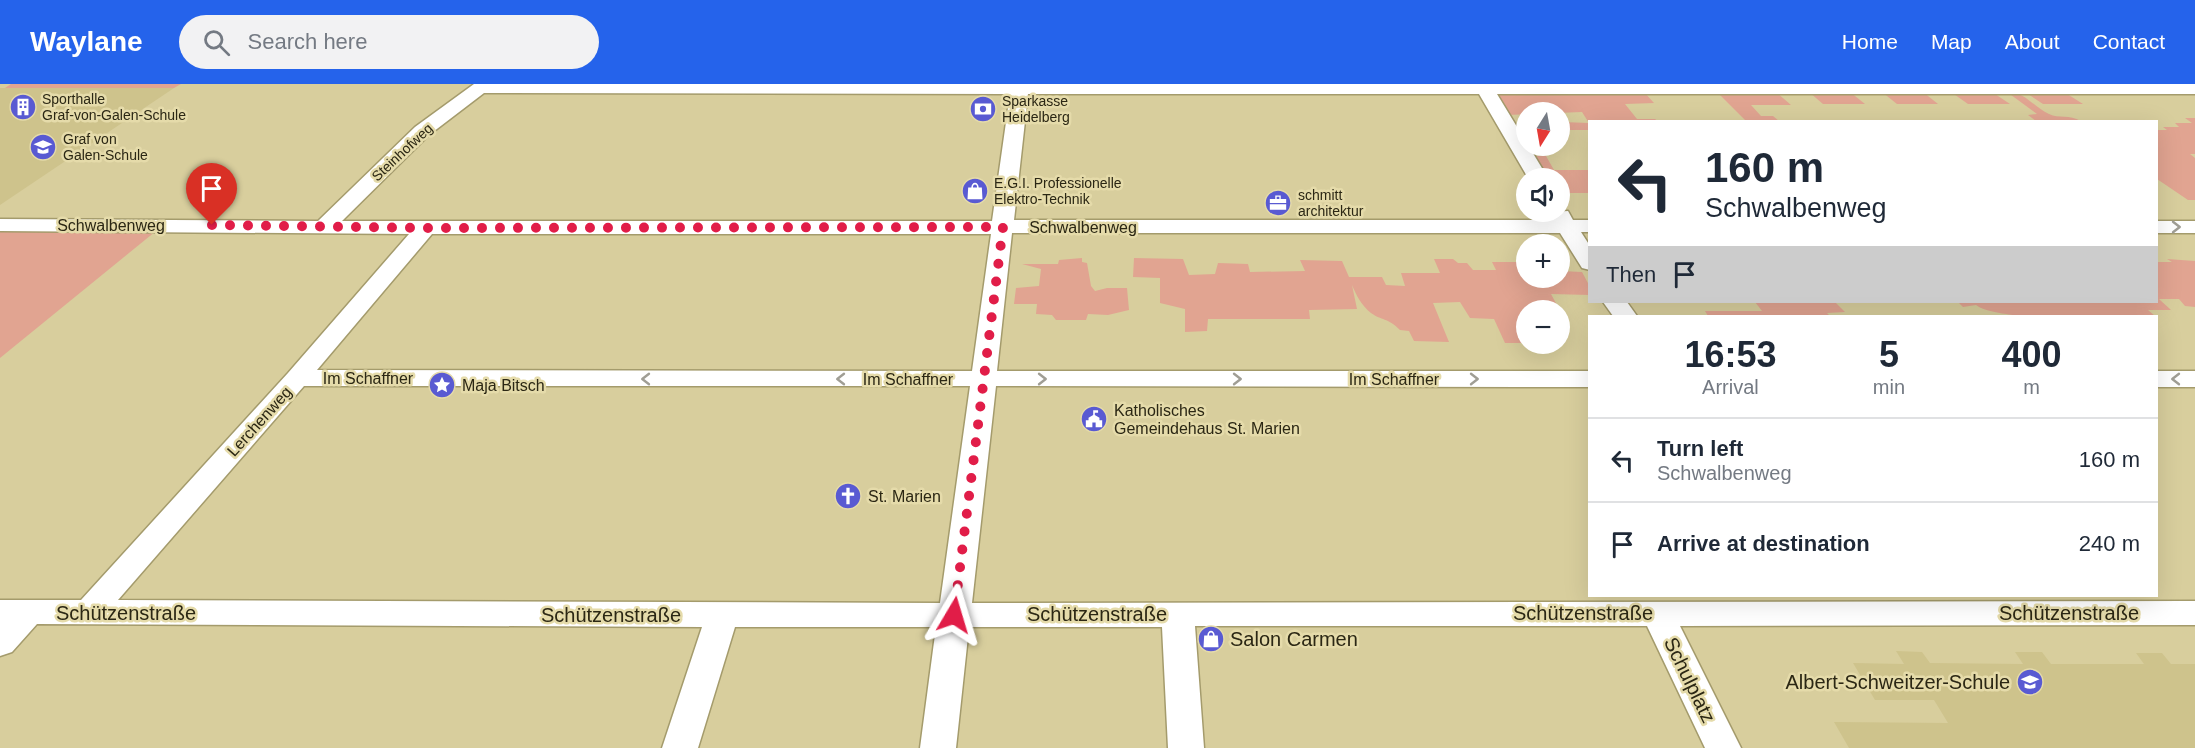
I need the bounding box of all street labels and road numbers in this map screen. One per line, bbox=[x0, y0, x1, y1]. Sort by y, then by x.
street label: Steinhofweg bbox=[368, 120, 436, 184]
street label: Schwalbenweg bbox=[57, 217, 165, 234]
street label: Schwalbenweg bbox=[1029, 219, 1137, 236]
street label: Im Schaffner bbox=[323, 370, 414, 387]
street label: Im Schaffner bbox=[863, 371, 954, 388]
street label: Im Schaffner bbox=[1349, 371, 1440, 388]
street label: Lerchenweg bbox=[224, 383, 295, 459]
street label: Schützenstraße bbox=[56, 602, 196, 624]
street label: Schützenstraße bbox=[1513, 602, 1653, 624]
street label: Schützenstraße bbox=[1999, 602, 2139, 624]
street label: Schützenstraße bbox=[1027, 603, 1167, 625]
street label: Schützenstraße bbox=[541, 604, 681, 626]
street label: Schulplatz bbox=[1660, 634, 1720, 726]

